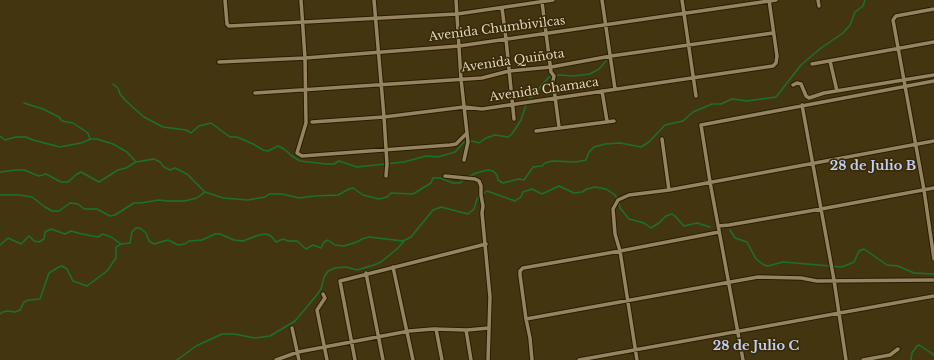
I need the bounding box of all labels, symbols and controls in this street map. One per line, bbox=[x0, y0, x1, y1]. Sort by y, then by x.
street label: Avenida Chumbivilcas bbox=[428, 13, 566, 45]
street label: Avenida Quiñota bbox=[461, 47, 565, 75]
street label: Avenida Chamaca bbox=[488, 75, 600, 105]
district label: 28 de Julio B bbox=[830, 158, 916, 174]
district label: 28 de Julio C bbox=[713, 338, 799, 354]

